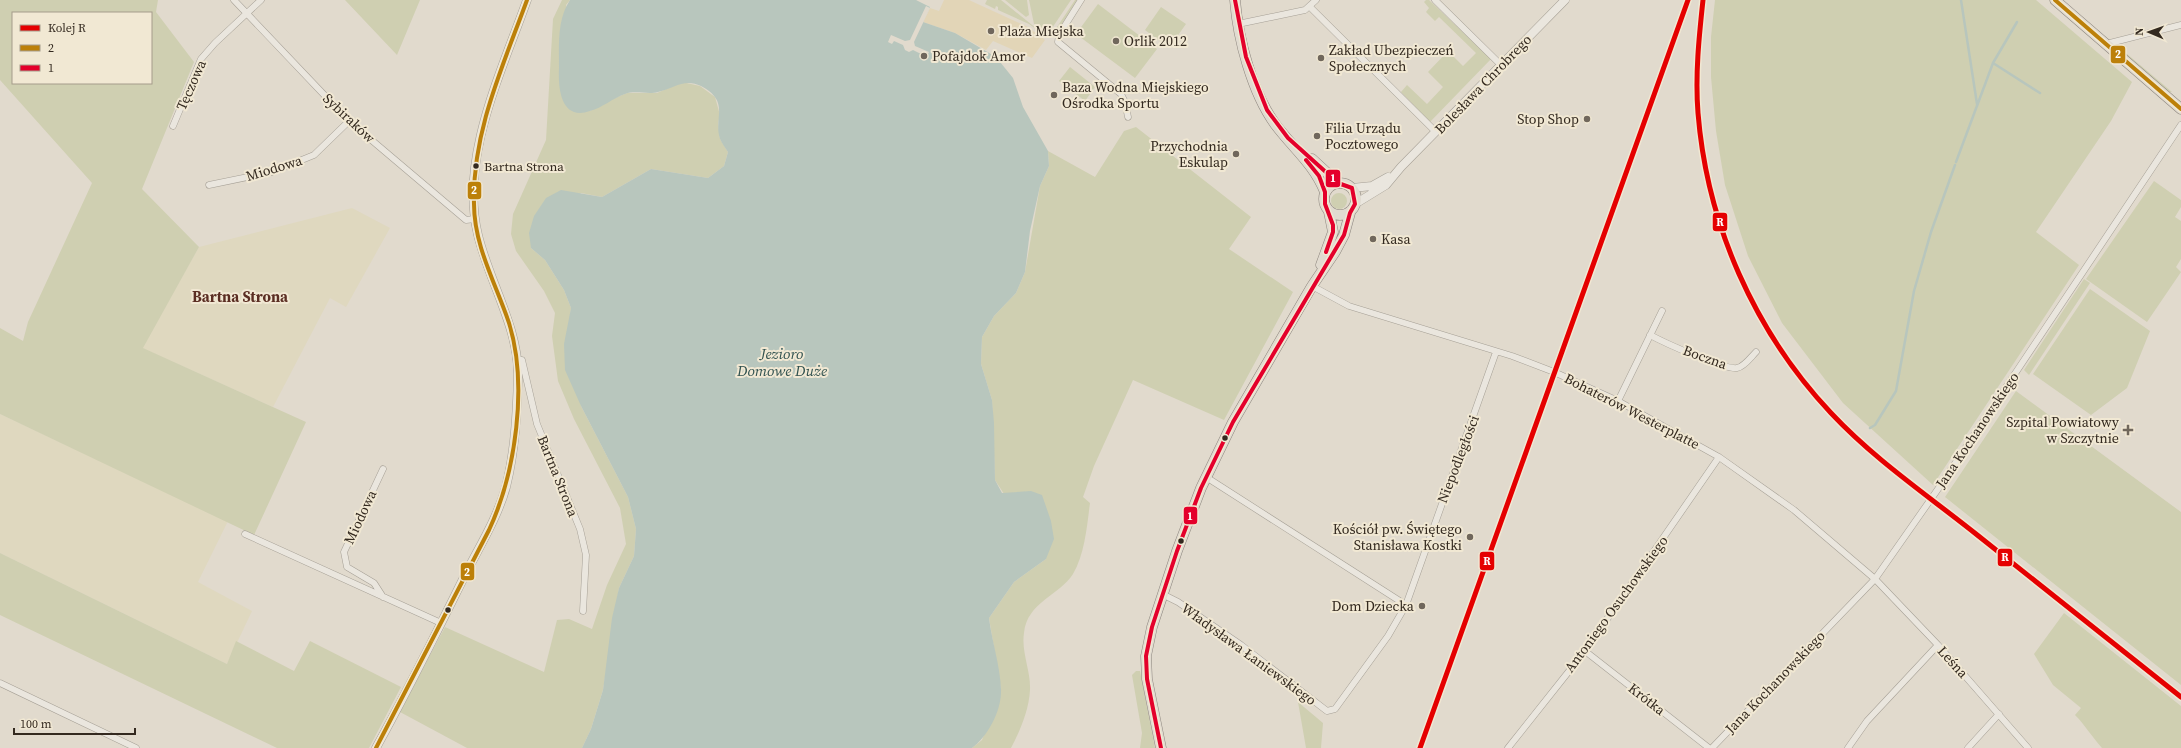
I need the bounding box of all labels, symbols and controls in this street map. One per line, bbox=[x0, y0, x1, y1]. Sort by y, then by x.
legend bbox=[12, 12, 152, 84]
north arrow bbox=[2129, 12, 2169, 52]
text: Kolej R bbox=[48, 20, 86, 36]
place label: Plaża Miejska bbox=[999, 21, 1085, 41]
marker: Plaża Miejska bbox=[986, 26, 996, 36]
text: N bbox=[2132, 27, 2147, 36]
street label: Bolesława Chrobrego bbox=[1430, 29, 1536, 138]
place label: Orlik 2012 bbox=[1124, 31, 1187, 51]
marker: Orlik 2012 bbox=[1111, 36, 1121, 46]
text: 2 bbox=[48, 40, 54, 56]
place label: Zakład Ubezpieczeń Społecznych bbox=[1329, 40, 1454, 76]
line badge: 2 bbox=[2110, 45, 2126, 64]
place label: Pofajdok Amor bbox=[932, 46, 1026, 66]
text: 2 bbox=[2115, 47, 2121, 62]
marker: Pofajdok Amor bbox=[919, 51, 929, 61]
marker: Zakład Ubezpieczeń Społecznych bbox=[1316, 53, 1326, 63]
street label: Tęczowa bbox=[171, 56, 211, 113]
text: 1 bbox=[48, 60, 54, 76]
place label: Baza Wodna Miejskiego Ośrodka Sportu bbox=[1062, 77, 1209, 113]
street label: Sybiraków bbox=[319, 89, 380, 148]
marker: Baza Wodna Miejskiego Ośrodka Sportu bbox=[1049, 90, 1059, 100]
place label: Stop Shop bbox=[1517, 109, 1579, 129]
marker: Stop Shop bbox=[1582, 114, 1592, 124]
place label: Filia Urządu Pocztowego bbox=[1325, 118, 1401, 154]
marker: Filia Urządu Pocztowego bbox=[1312, 131, 1322, 141]
place label: Przychodnia Eskulap bbox=[1150, 136, 1229, 172]
marker: Przychodnia Eskulap bbox=[1231, 149, 1241, 159]
street label: Miodowa bbox=[243, 150, 305, 186]
place label: Bartna Strona bbox=[484, 158, 564, 175]
marker: Bartna Strona bbox=[471, 161, 481, 171]
line badge: 1 bbox=[1325, 169, 1341, 188]
text: 1 bbox=[1330, 171, 1336, 186]
line badge: 2 bbox=[467, 181, 482, 200]
text: 2 bbox=[471, 183, 477, 198]
line badge: R bbox=[1712, 212, 1728, 232]
text: R bbox=[1716, 215, 1724, 230]
place label: Kasa bbox=[1381, 229, 1411, 249]
marker: Kasa bbox=[1368, 234, 1378, 244]
district label: Bartna Strona bbox=[192, 286, 289, 307]
street label: Boczna bbox=[1680, 340, 1731, 374]
water label: Jezioro Domowe Duże bbox=[736, 343, 827, 381]
street label: Bohaterów Westerplatte bbox=[1561, 368, 1703, 454]
street label: Jana Kochanowskiego bbox=[1930, 368, 2024, 493]
street label: Niepodległości bbox=[1432, 412, 1484, 506]
place label: Szpital Powiatowy w Szczytnie bbox=[2006, 412, 2120, 448]
marker: Szpital Powiatowy w Szczytnie bbox=[2122, 424, 2134, 436]
street label: Bartna Strona bbox=[533, 432, 584, 520]
unlabelled marker bbox=[1220, 433, 1230, 443]
street label: Miodowa bbox=[339, 486, 382, 547]
line badge: 1 bbox=[1183, 506, 1198, 525]
text: 1 bbox=[1187, 509, 1193, 524]
place label: Kościół pw. Świętego Stanisława Kostki bbox=[1333, 519, 1462, 555]
street label: Antoniego Osuchowskiego bbox=[1559, 531, 1673, 677]
marker: Kościół pw. Świętego Stanisława Kostki bbox=[1465, 532, 1475, 542]
unlabelled marker bbox=[1176, 536, 1186, 546]
line badge: R bbox=[1997, 548, 2013, 567]
text: R bbox=[2001, 550, 2009, 565]
line badge: R bbox=[1479, 551, 1495, 571]
text: R bbox=[1483, 554, 1491, 569]
line badge: 2 bbox=[460, 562, 475, 581]
text: 2 bbox=[464, 565, 470, 580]
place label: Dom Dziecka bbox=[1331, 596, 1415, 616]
street label: Władysława Łaniewskiego bbox=[1177, 598, 1321, 710]
marker: Dom Dziecka bbox=[1417, 601, 1427, 611]
unlabelled marker bbox=[443, 605, 453, 615]
street label: Jana Kochanowskiego bbox=[1720, 626, 1830, 739]
street label: Leśna bbox=[1933, 641, 1973, 683]
street label: Krótka bbox=[1624, 678, 1670, 720]
scale bar bbox=[14, 710, 135, 736]
text: 100 m bbox=[20, 716, 52, 732]

